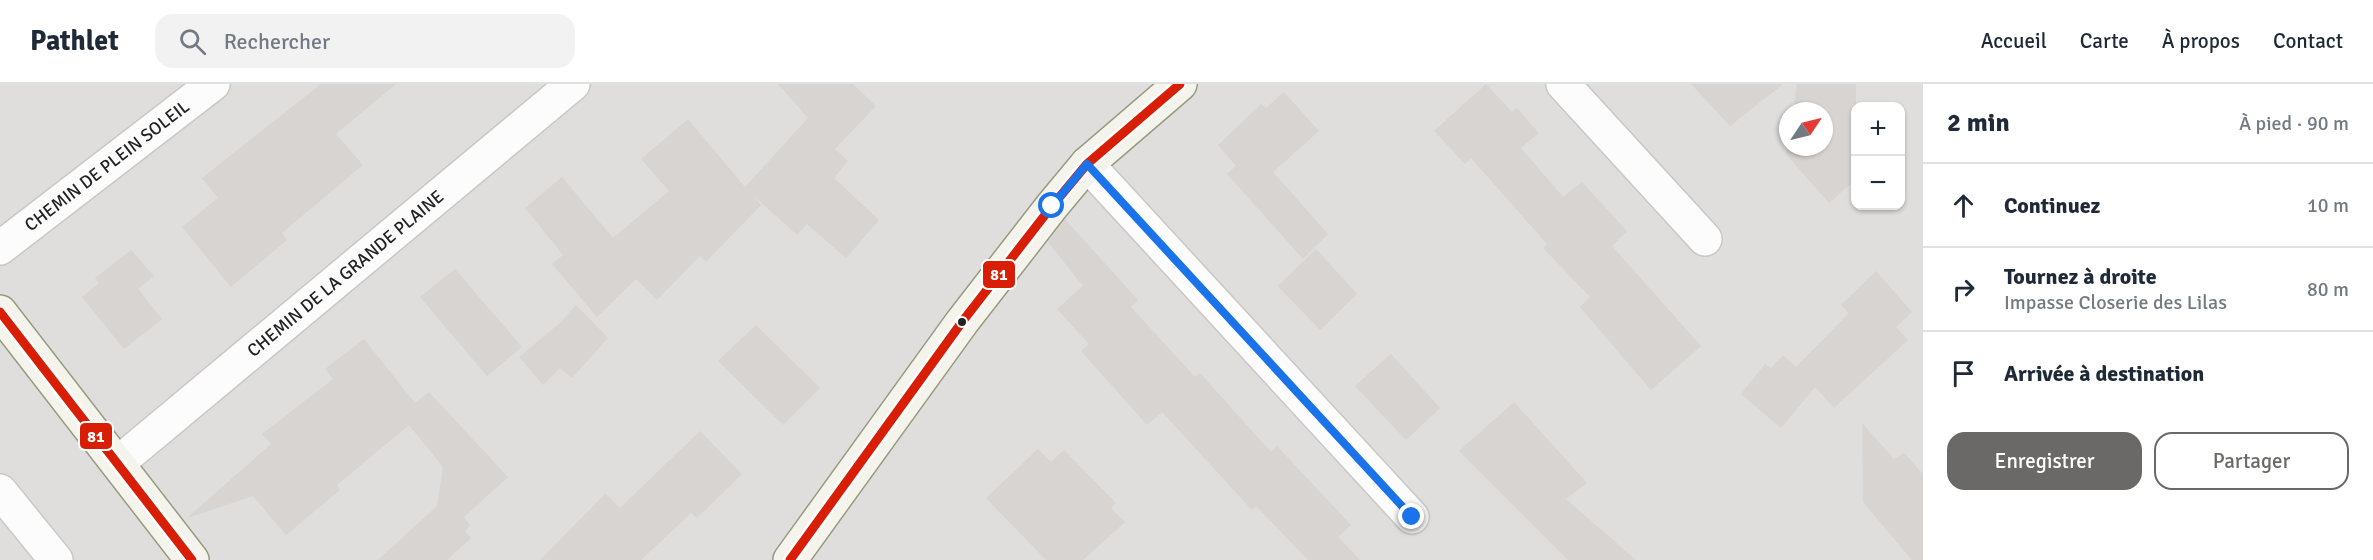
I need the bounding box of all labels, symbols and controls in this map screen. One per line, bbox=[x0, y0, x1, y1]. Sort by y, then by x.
search box bbox=[155, 14, 575, 68]
text: Pathlet bbox=[30, 24, 119, 58]
icon: search bbox=[176, 25, 209, 58]
text: Rechercher bbox=[224, 28, 330, 55]
text: Accueil bbox=[1981, 28, 2047, 54]
text: Carte bbox=[2080, 28, 2129, 54]
text: À propos bbox=[2162, 28, 2240, 54]
text: Contact bbox=[2273, 28, 2343, 54]
street label: CHEMIN DE PLEIN SOLEIL bbox=[20, 95, 194, 236]
north arrow bbox=[1779, 102, 1833, 156]
map controls bbox=[1851, 102, 1905, 210]
button: + bbox=[1851, 102, 1905, 156]
text: 2 min bbox=[1947, 107, 2010, 139]
text: À pied · 90 m bbox=[2239, 111, 2349, 136]
button: − bbox=[1851, 156, 1905, 210]
street label: CHEMIN DE LA GRANDE PLAINE bbox=[243, 185, 448, 362]
icon: ahead bbox=[1947, 189, 1980, 222]
route start bbox=[1038, 192, 1064, 218]
text: Continuez bbox=[2004, 192, 2100, 219]
text: 10 m bbox=[2307, 193, 2349, 218]
line badge: 81 bbox=[982, 260, 1016, 289]
text: Tournez à droite bbox=[2004, 263, 2157, 290]
text: 81 bbox=[990, 265, 1008, 285]
icon: right bbox=[1947, 273, 1980, 306]
text: 80 m bbox=[2307, 277, 2349, 302]
text: Impasse Closerie des Lilas bbox=[2004, 290, 2227, 315]
unlabelled marker bbox=[956, 316, 968, 328]
icon: arrive bbox=[1947, 357, 1980, 390]
text: Arrivée à destination bbox=[2004, 360, 2204, 387]
line badge: 81 bbox=[79, 422, 113, 450]
text: 81 bbox=[87, 427, 105, 447]
button: Enregistrer bbox=[1947, 432, 2142, 490]
button: Partager bbox=[2154, 432, 2349, 490]
route end bbox=[1398, 503, 1424, 529]

